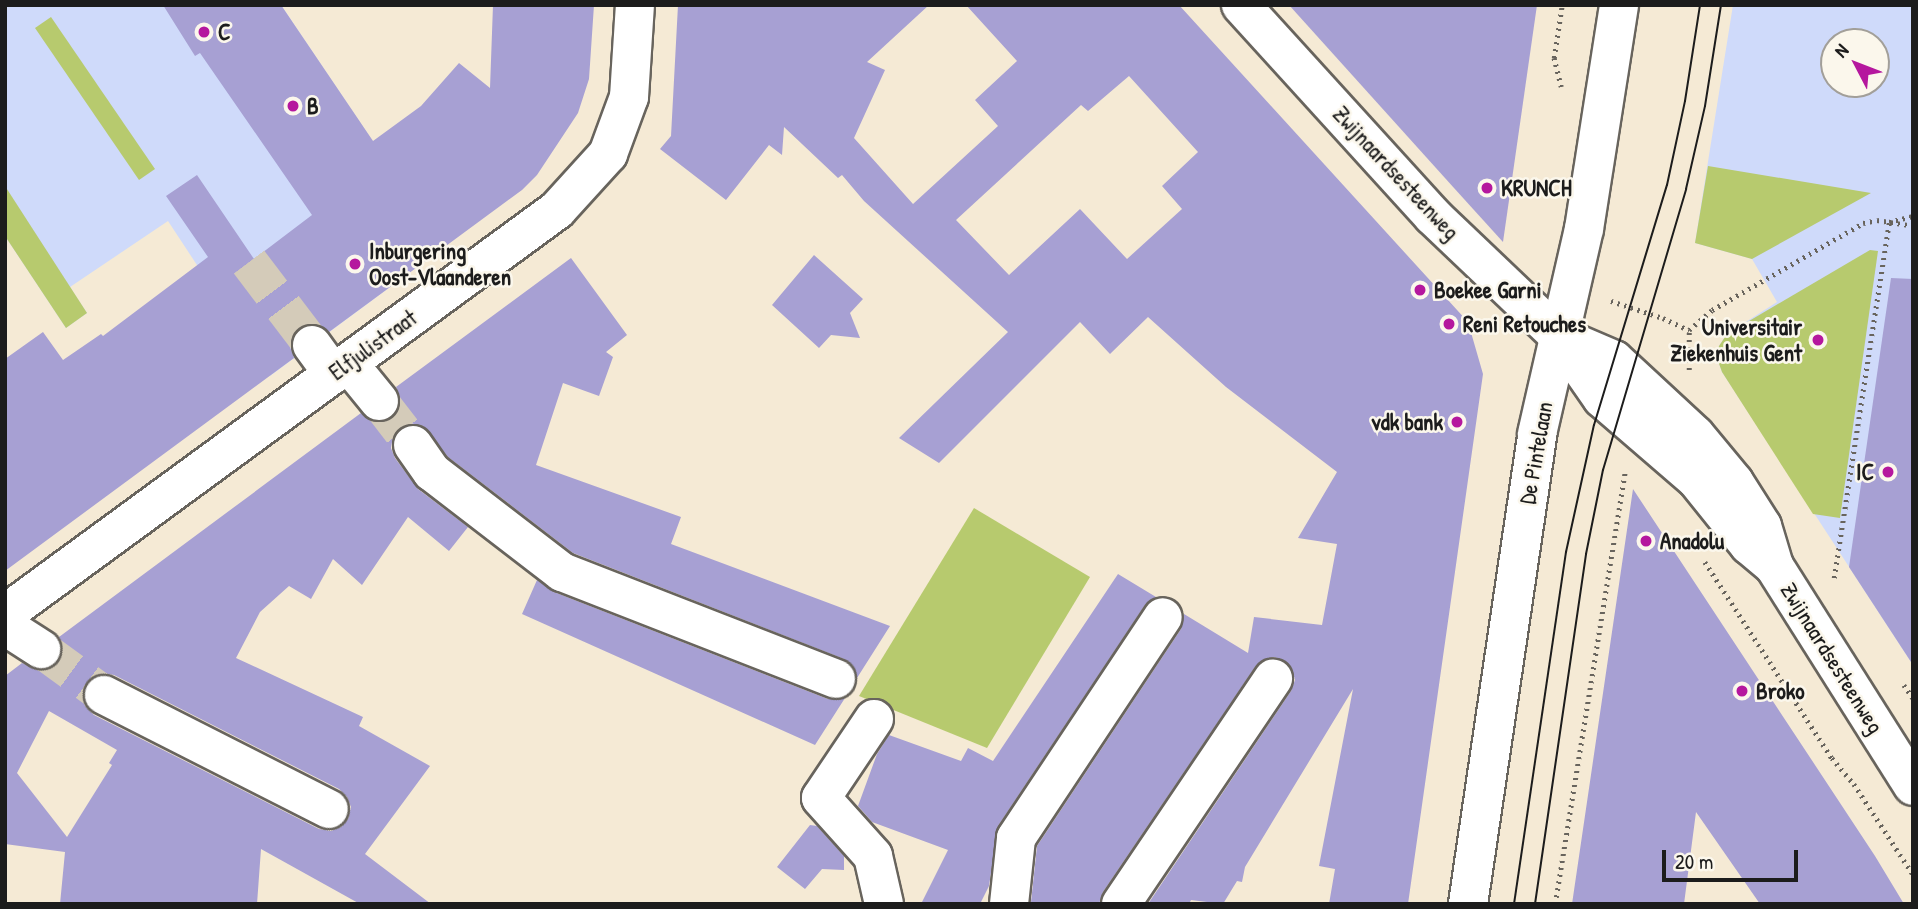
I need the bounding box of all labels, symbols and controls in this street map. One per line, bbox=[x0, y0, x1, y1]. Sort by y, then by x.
place label: C bbox=[218, 18, 231, 46]
marker: C bbox=[196, 24, 212, 40]
north arrow bbox=[1820, 28, 1890, 98]
text: N bbox=[1828, 38, 1854, 63]
place label: B bbox=[307, 92, 319, 120]
marker: B bbox=[285, 98, 301, 114]
street label: Zwijnaardsesteenweg bbox=[1327, 100, 1465, 246]
place label: KRUNCH bbox=[1501, 174, 1572, 202]
marker: KRUNCH bbox=[1479, 180, 1495, 196]
place label: Inburgering Oost-Vlaanderen bbox=[369, 237, 511, 291]
marker: Inburgering Oost-Vlaanderen bbox=[347, 256, 363, 272]
place label: Boekee Garni bbox=[1434, 276, 1542, 304]
marker: Boekee Garni bbox=[1412, 282, 1428, 298]
street label: Elfjulistraat bbox=[324, 304, 422, 386]
place label: Reni Retouches bbox=[1463, 310, 1586, 338]
place label: Universitair Ziekenhuis Gent bbox=[1670, 313, 1802, 367]
marker: Reni Retouches bbox=[1441, 316, 1457, 332]
marker: Universitair Ziekenhuis Gent bbox=[1808, 330, 1828, 350]
street label: De Pintelaan bbox=[1513, 400, 1559, 506]
place label: vdk bank bbox=[1372, 408, 1443, 436]
marker: vdk bank bbox=[1449, 414, 1465, 430]
place label: IC bbox=[1856, 458, 1874, 486]
marker: IC bbox=[1880, 464, 1896, 480]
place label: Anadolu bbox=[1660, 527, 1724, 555]
marker: Anadolu bbox=[1638, 533, 1654, 549]
street label: Zwijnaardsesteenweg bbox=[1775, 577, 1889, 739]
place label: Broko bbox=[1756, 677, 1805, 705]
marker: Broko bbox=[1734, 683, 1750, 699]
scale bar bbox=[1666, 836, 1802, 880]
text: 20 m bbox=[1675, 847, 1713, 876]

